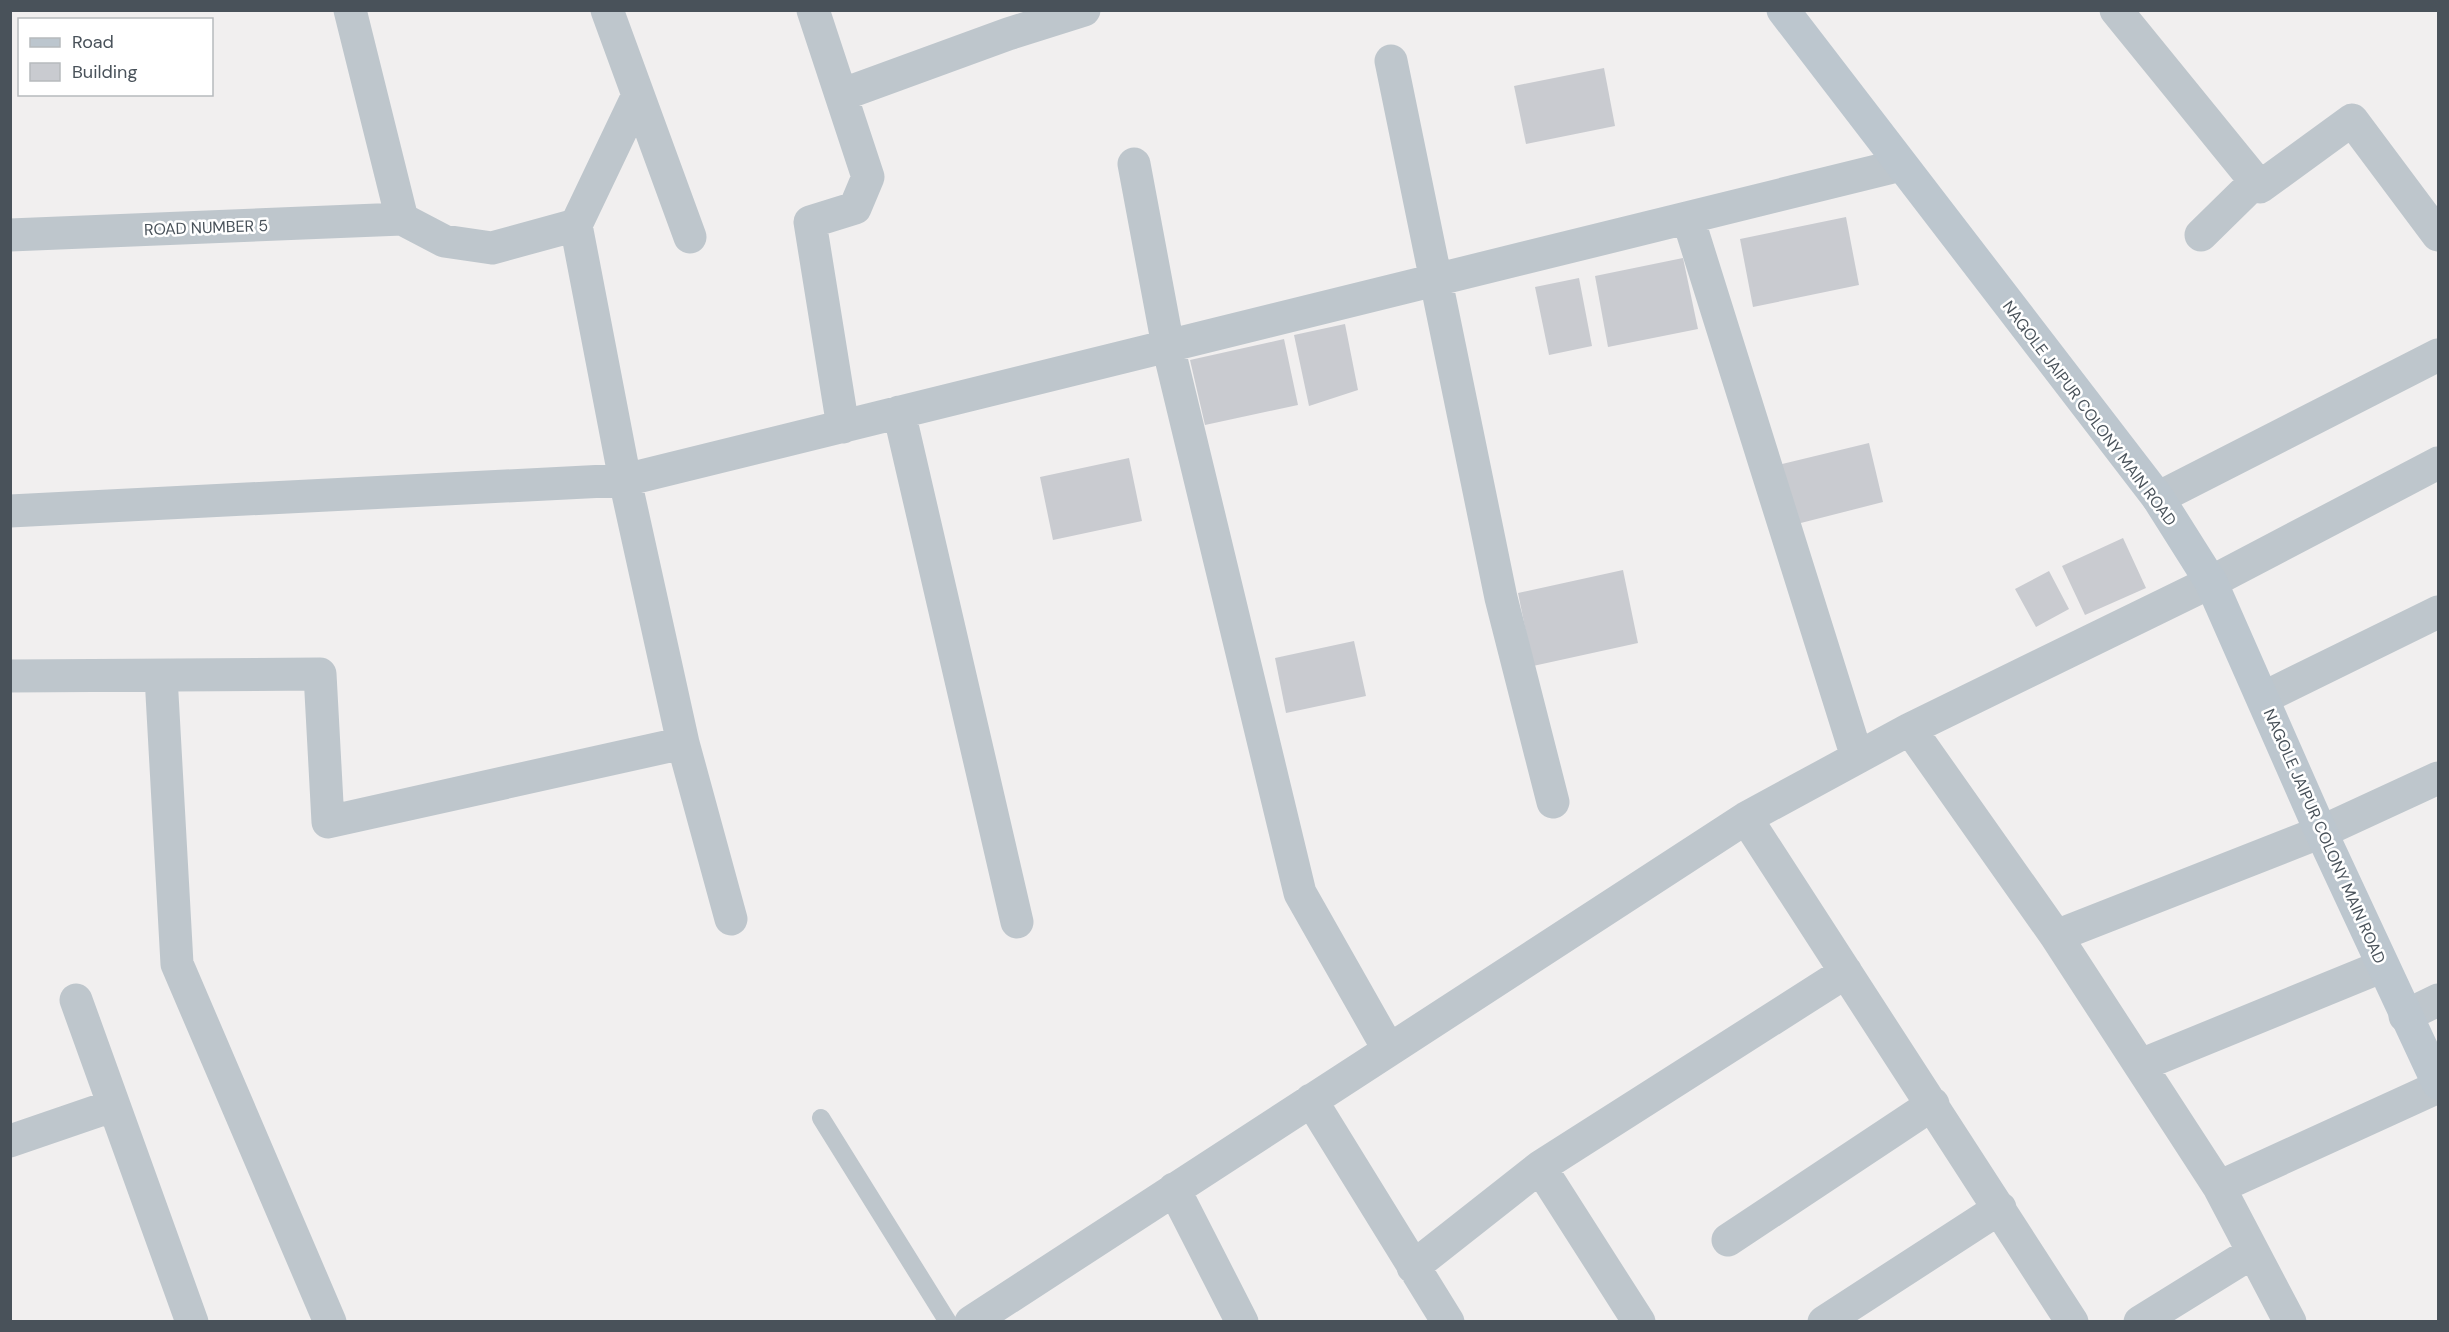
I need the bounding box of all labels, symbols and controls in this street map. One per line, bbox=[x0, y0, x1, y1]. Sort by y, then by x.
legend bbox=[18, 18, 213, 96]
text: Road bbox=[72, 30, 114, 54]
text: Building bbox=[72, 60, 137, 84]
street label: ROAD NUMBER 5 bbox=[144, 215, 268, 240]
street label: NAGOLE JAIPUR COLONY MAIN ROAD bbox=[1998, 296, 2181, 530]
street label: NAGOLE JAIPUR COLONY MAIN ROAD bbox=[2259, 705, 2390, 967]

